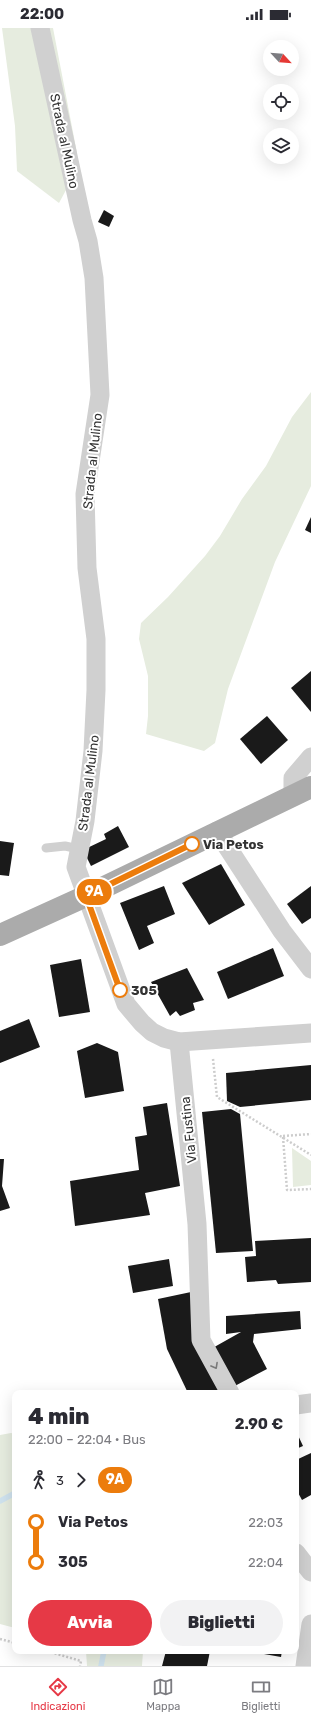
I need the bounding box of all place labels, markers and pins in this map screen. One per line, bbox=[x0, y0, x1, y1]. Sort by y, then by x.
marker: Via Petos bbox=[184, 836, 200, 852]
place label: Via Petos bbox=[203, 837, 264, 852]
marker: 305 bbox=[112, 982, 128, 998]
place label: 305 bbox=[131, 983, 157, 998]

